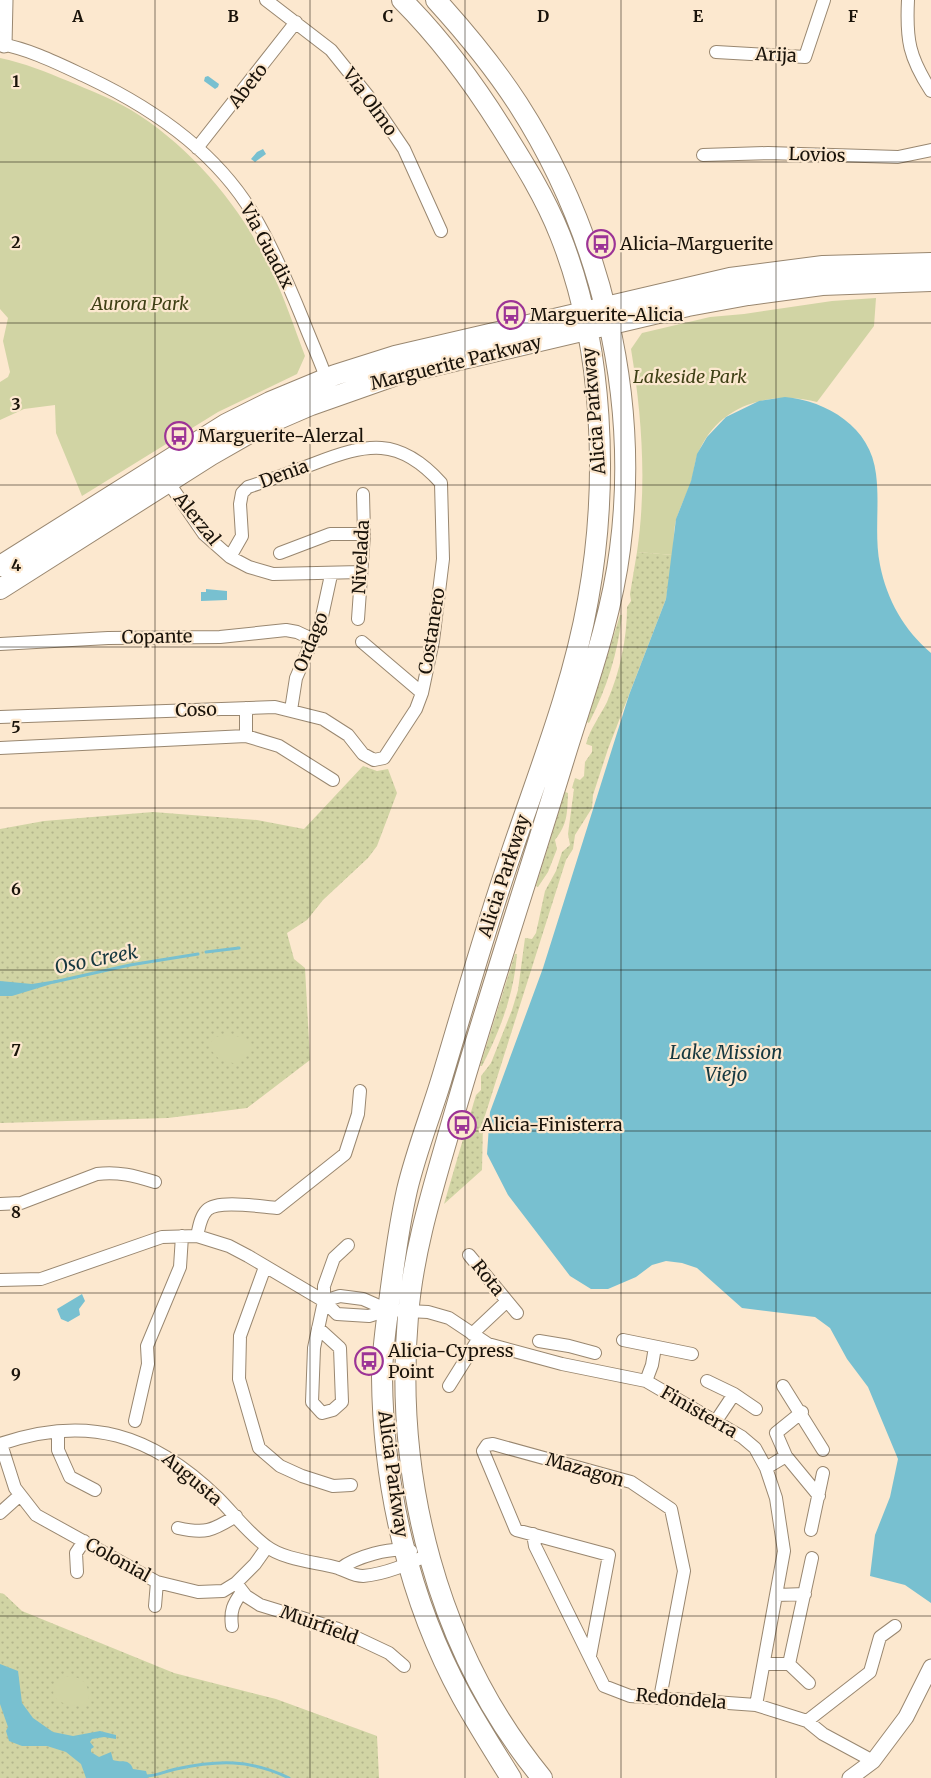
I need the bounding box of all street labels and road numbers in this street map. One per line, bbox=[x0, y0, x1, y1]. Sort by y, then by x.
street label: Arija bbox=[754, 42, 798, 67]
street label: Abeto bbox=[222, 59, 272, 113]
street label: Via Olmo bbox=[337, 62, 403, 140]
street label: Lovios bbox=[788, 142, 846, 167]
street label: Via Guadix bbox=[235, 198, 300, 293]
street label: Marguerite Parkway bbox=[368, 330, 544, 395]
street label: Alicia Parkway bbox=[576, 346, 611, 477]
street label: Denia bbox=[256, 454, 312, 493]
street label: Alerzal bbox=[168, 487, 226, 550]
street label: Nivelada bbox=[347, 519, 374, 595]
street label: Costanero bbox=[413, 586, 450, 676]
street label: Ordago bbox=[288, 609, 333, 675]
street label: Copante bbox=[121, 624, 193, 649]
street label: Coso bbox=[175, 697, 217, 722]
street label: Alicia Parkway bbox=[472, 811, 534, 941]
street label: Rota bbox=[467, 1255, 510, 1301]
street label: Finisterra bbox=[657, 1380, 742, 1443]
street label: Alicia Parkway bbox=[373, 1408, 414, 1539]
street label: Augusta bbox=[157, 1446, 227, 1511]
street label: Mazagon bbox=[543, 1447, 627, 1492]
street label: Colonial bbox=[82, 1532, 155, 1587]
street label: Muirfield bbox=[277, 1600, 361, 1649]
street label: Redondela bbox=[635, 1683, 728, 1714]

